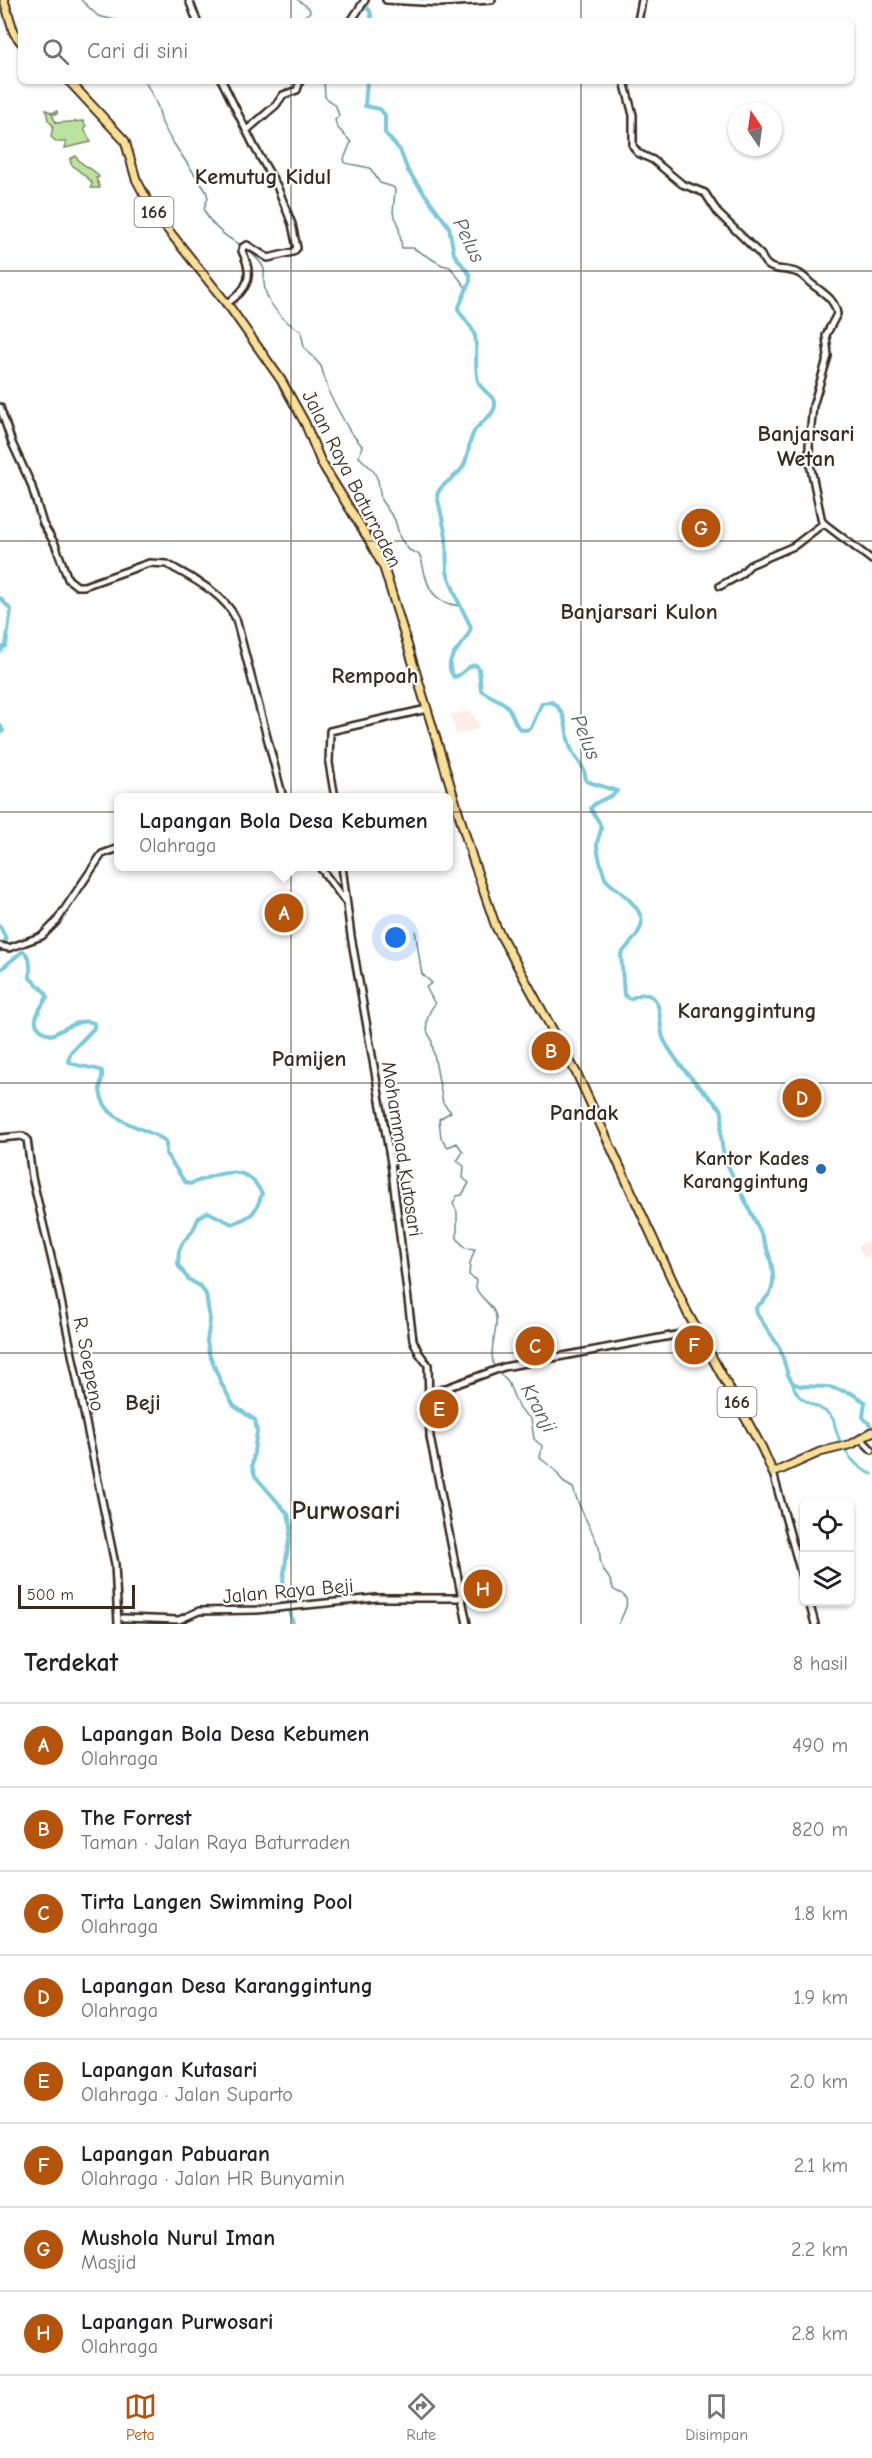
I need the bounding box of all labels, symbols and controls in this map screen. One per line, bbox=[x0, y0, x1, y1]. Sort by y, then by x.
search box bbox=[18, 18, 854, 84]
icon: search bbox=[39, 35, 72, 68]
text: Cari di sini bbox=[87, 38, 188, 64]
north arrow bbox=[728, 102, 782, 156]
district label: Kemutug Kidul bbox=[195, 164, 331, 190]
road number: 166 bbox=[134, 197, 174, 227]
water label: Pelus bbox=[448, 214, 490, 266]
street label: Jalan Raya Baturraden bbox=[297, 387, 407, 571]
district label: Banjarsari Wetan bbox=[757, 421, 855, 472]
pin: G bbox=[682, 506, 720, 550]
district label: Banjarsari Kulon bbox=[560, 599, 718, 625]
district label: Rempoah bbox=[332, 663, 418, 689]
water label: Pelus bbox=[566, 711, 606, 763]
popup bbox=[114, 793, 453, 871]
text: Lapangan Bola Desa Kebumen bbox=[139, 808, 428, 834]
text: Olahraga bbox=[139, 834, 216, 857]
pin: A bbox=[264, 890, 304, 936]
your location bbox=[381, 923, 410, 952]
district label: Karanggintung bbox=[678, 998, 816, 1024]
pin: B bbox=[532, 1028, 570, 1074]
district label: Pamijen bbox=[272, 1046, 346, 1072]
street label: Mohammad Kutosari bbox=[377, 1060, 427, 1238]
pin: D bbox=[782, 1076, 822, 1120]
district label: Pandak bbox=[550, 1100, 619, 1126]
place label: Kantor Kades Karanggintung bbox=[683, 1147, 809, 1193]
marker: Kantor Kades Karanggintung bbox=[814, 1162, 828, 1176]
street label: R. Soepeno bbox=[69, 1315, 109, 1413]
pin: F bbox=[674, 1322, 714, 1368]
pin: C bbox=[516, 1324, 554, 1368]
water label: Kranji bbox=[516, 1379, 562, 1437]
pin: E bbox=[420, 1386, 458, 1432]
road number: 166 bbox=[718, 1387, 756, 1417]
district label: Beji bbox=[125, 1390, 161, 1416]
district label: Purwosari bbox=[292, 1496, 400, 1526]
map controls bbox=[800, 1498, 854, 1606]
button: locate bbox=[800, 1498, 854, 1552]
button: layers bbox=[800, 1552, 854, 1606]
pin: H bbox=[464, 1566, 502, 1612]
street label: Jalan Raya Beji bbox=[222, 1574, 354, 1608]
scale bar bbox=[18, 1582, 135, 1610]
text: 500 m bbox=[27, 1586, 74, 1604]
text: Terdekat bbox=[24, 1648, 118, 1678]
text: 8 hasil bbox=[793, 1652, 848, 1675]
text: Lapangan Bola Desa Kebumen bbox=[81, 1721, 369, 1747]
text: A bbox=[38, 1734, 49, 1757]
text: 490 m bbox=[792, 1734, 848, 1757]
text: Olahraga bbox=[81, 1747, 158, 1770]
text: The Forrest bbox=[81, 1805, 191, 1831]
text: B bbox=[37, 1818, 50, 1841]
text: 820 m bbox=[792, 1818, 848, 1841]
text: Taman · Jalan Raya Baturraden bbox=[81, 1831, 350, 1854]
text: Tirta Langen Swimming Pool bbox=[81, 1889, 353, 1915]
text: C bbox=[37, 1902, 50, 1925]
text: 1.8 km bbox=[794, 1902, 848, 1925]
text: Olahraga bbox=[81, 1915, 158, 1938]
text: Lapangan Desa Karanggintung bbox=[81, 1973, 373, 1999]
text: D bbox=[37, 1986, 50, 2009]
text: 1.9 km bbox=[794, 1986, 848, 2009]
text: Olahraga bbox=[81, 1999, 158, 2022]
text: Lapangan Kutasari bbox=[81, 2057, 257, 2083]
text: E bbox=[38, 2070, 49, 2093]
text: 2.0 km bbox=[789, 2070, 848, 2093]
text: Olahraga · Jalan Suparto bbox=[81, 2083, 293, 2106]
text: Lapangan Pabuaran bbox=[81, 2141, 270, 2167]
text: F bbox=[38, 2154, 49, 2177]
text: 2.1 km bbox=[794, 2154, 848, 2177]
text: Olahraga · Jalan HR Bunyamin bbox=[81, 2167, 345, 2190]
text: Mushola Nurul Iman bbox=[81, 2225, 275, 2251]
text: G bbox=[36, 2238, 51, 2261]
text: 2.2 km bbox=[791, 2238, 848, 2261]
text: Masjid bbox=[81, 2251, 136, 2274]
text: Lapangan Purwosari bbox=[81, 2309, 273, 2335]
text: H bbox=[36, 2322, 51, 2345]
text: 2.8 km bbox=[791, 2322, 848, 2345]
text: Olahraga bbox=[81, 2335, 158, 2358]
tab: Peta bbox=[124, 2390, 157, 2444]
tab: Rute bbox=[405, 2390, 438, 2444]
tab: Disimpan bbox=[685, 2390, 748, 2444]

